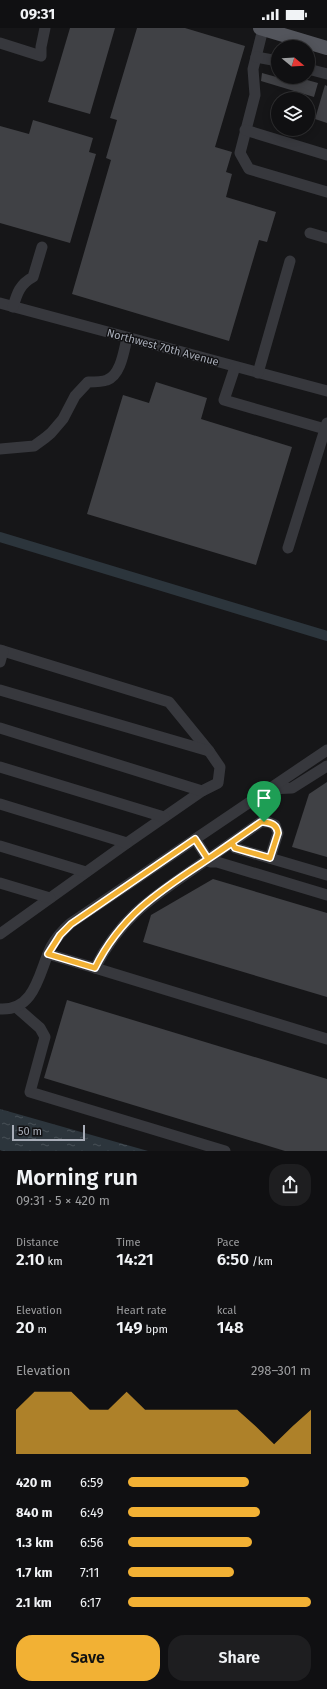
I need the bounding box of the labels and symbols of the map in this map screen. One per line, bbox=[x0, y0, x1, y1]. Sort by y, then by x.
north arrow bbox=[271, 40, 315, 84]
street label: Northwest 70th Avenue bbox=[106, 326, 220, 369]
pin bbox=[247, 781, 281, 822]
scale bar bbox=[12, 1123, 85, 1142]

